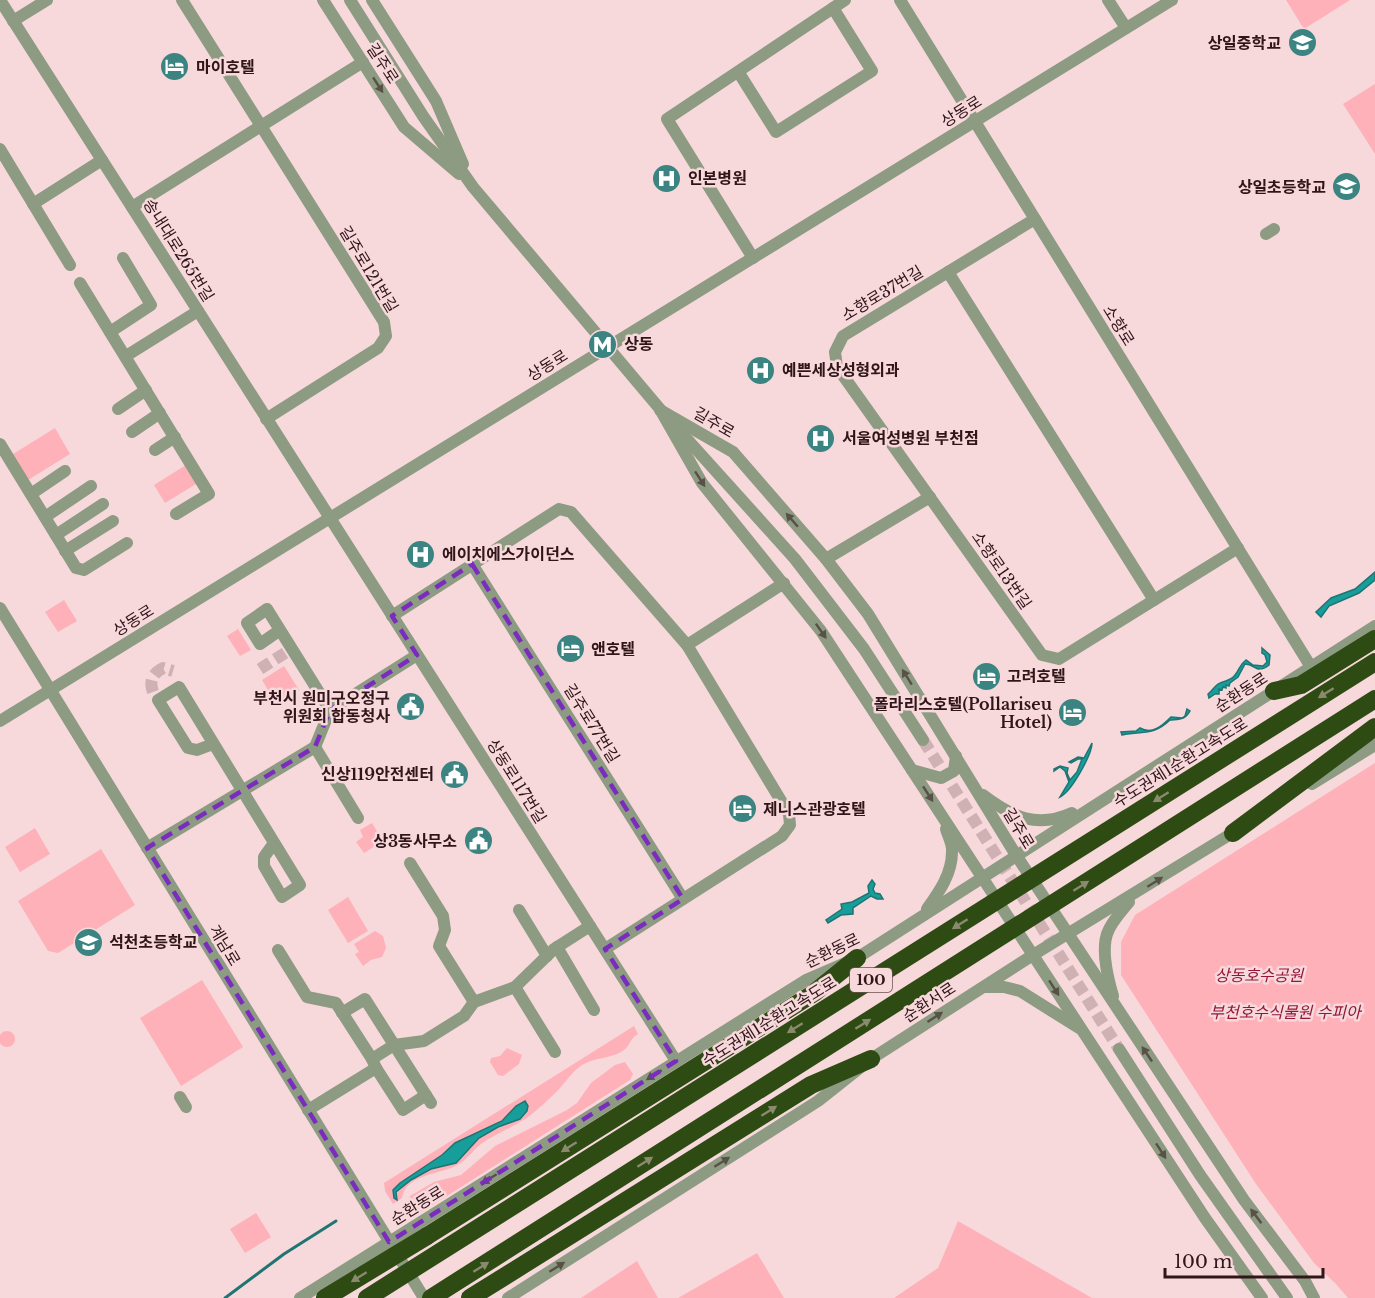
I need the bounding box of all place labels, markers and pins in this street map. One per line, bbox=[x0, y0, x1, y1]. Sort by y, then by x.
school or university icon: 상일중학교 bbox=[1286, 27, 1318, 59]
place label: 상일중학교 bbox=[1207, 33, 1281, 53]
hotel icon: 마이호텔 bbox=[159, 51, 191, 83]
place label: 마이호텔 bbox=[196, 57, 255, 77]
hospital icon: 인본병원 bbox=[651, 162, 683, 194]
place label: 인본병원 bbox=[688, 168, 747, 188]
school or university icon: 상일초등학교 bbox=[1331, 171, 1363, 203]
place label: 상일초등학교 bbox=[1238, 177, 1326, 197]
metro station icon: 상동 bbox=[587, 328, 619, 360]
place label: 상동 bbox=[624, 334, 653, 354]
hospital icon: 예쁜세상성형외과 bbox=[745, 354, 777, 386]
place label: 예쁜세상성형외과 bbox=[782, 360, 900, 380]
hospital icon: 서울여성병원 부천점 bbox=[805, 422, 837, 454]
place label: 서울여성병원 부천점 bbox=[842, 428, 979, 448]
hospital icon: 에이치에스가이던스 bbox=[405, 538, 437, 570]
place label: 에이치에스가이던스 bbox=[442, 544, 575, 564]
hotel icon: 앤호텔 bbox=[554, 633, 586, 665]
place label: 앤호텔 bbox=[591, 639, 635, 659]
hotel icon: 고려호텔 bbox=[970, 660, 1002, 692]
place label: 고려호텔 bbox=[1007, 666, 1066, 686]
place label: 부천시 원미구오정구 위원회 합동청사 bbox=[253, 688, 390, 726]
public building icon: 부천시 원미구오정구 위원회 합동청사 bbox=[395, 691, 427, 723]
place label: 폴라리스호텔(Pollariseu Hotel) bbox=[874, 694, 1053, 732]
hotel icon: 폴라리스호텔(Pollariseu Hotel) bbox=[1057, 697, 1089, 729]
public building icon: 신상119안전센터 bbox=[439, 758, 471, 790]
place label: 신상119안전센터 bbox=[321, 764, 434, 784]
hotel icon: 제니스관광호텔 bbox=[726, 793, 758, 825]
place label: 제니스관광호텔 bbox=[763, 799, 866, 819]
public building icon: 상3동사무소 bbox=[462, 825, 494, 857]
place label: 상3동사무소 bbox=[373, 831, 457, 851]
school or university icon: 석천초등학교 bbox=[72, 926, 104, 958]
place label: 석천초등학교 bbox=[109, 932, 198, 952]

